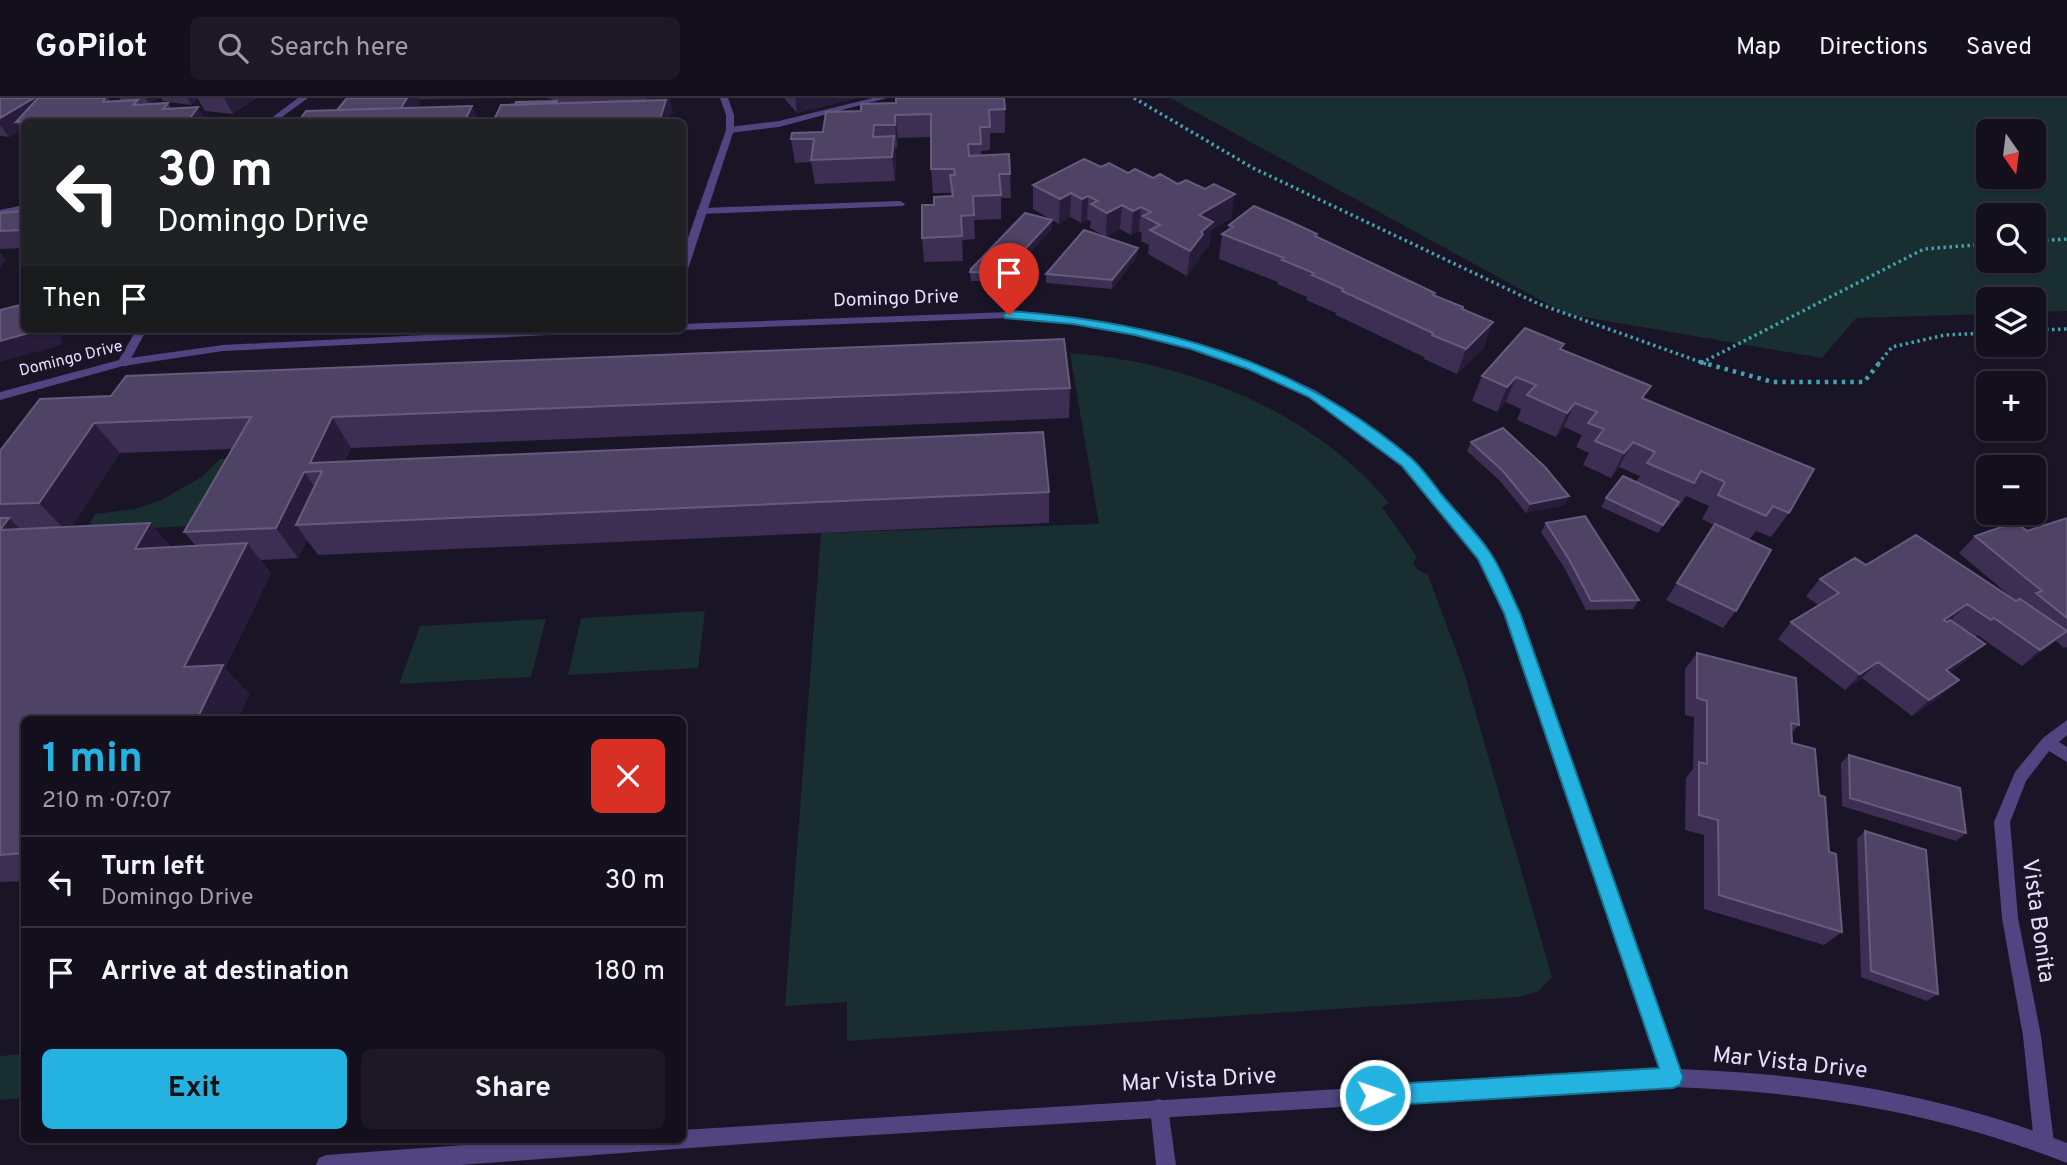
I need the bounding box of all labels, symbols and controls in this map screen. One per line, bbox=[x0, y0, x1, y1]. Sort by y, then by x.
search box bbox=[190, 17, 680, 80]
text: GoPilot bbox=[35, 27, 148, 69]
icon: search bbox=[214, 29, 252, 67]
text: Search here bbox=[270, 32, 408, 65]
text: Map bbox=[1736, 33, 1781, 63]
text: Directions bbox=[1819, 33, 1928, 63]
text: Saved bbox=[1966, 33, 2032, 63]
north arrow bbox=[1976, 119, 2046, 189]
map controls bbox=[1976, 119, 2046, 525]
text: 30 m bbox=[157, 142, 273, 204]
icon: left bbox=[42, 147, 133, 238]
text: Domingo Drive bbox=[157, 203, 369, 243]
button: search bbox=[1976, 203, 2046, 273]
pin bbox=[979, 243, 1039, 315]
icon: arrive bbox=[990, 254, 1028, 292]
icon: arrive bbox=[115, 280, 153, 318]
text: Then bbox=[42, 283, 101, 316]
street label: Domingo Drive bbox=[833, 285, 959, 313]
button: layers bbox=[1976, 287, 2046, 357]
street label: Domingo Drive bbox=[17, 336, 125, 382]
button: + bbox=[1976, 371, 2046, 441]
button: − bbox=[1976, 455, 2046, 525]
text: 1 min bbox=[42, 734, 143, 787]
button: close bbox=[591, 739, 665, 813]
text: 210 m · 07:07 bbox=[42, 787, 172, 816]
text: Turn left bbox=[101, 851, 205, 884]
street label: Vista Bonita bbox=[2014, 857, 2060, 985]
icon: left bbox=[42, 863, 80, 901]
text: 30 m bbox=[605, 865, 665, 898]
text: Domingo Drive bbox=[101, 884, 253, 913]
icon: arrive bbox=[42, 954, 80, 992]
text: Arrive at destination bbox=[101, 956, 349, 989]
text: 180 m bbox=[595, 956, 665, 989]
street label: Mar Vista Drive bbox=[1711, 1041, 1869, 1087]
button: Exit bbox=[42, 1049, 347, 1129]
button: Share bbox=[361, 1049, 665, 1129]
position arrow bbox=[1338, 1058, 1412, 1132]
street label: Mar Vista Drive bbox=[1121, 1062, 1277, 1100]

